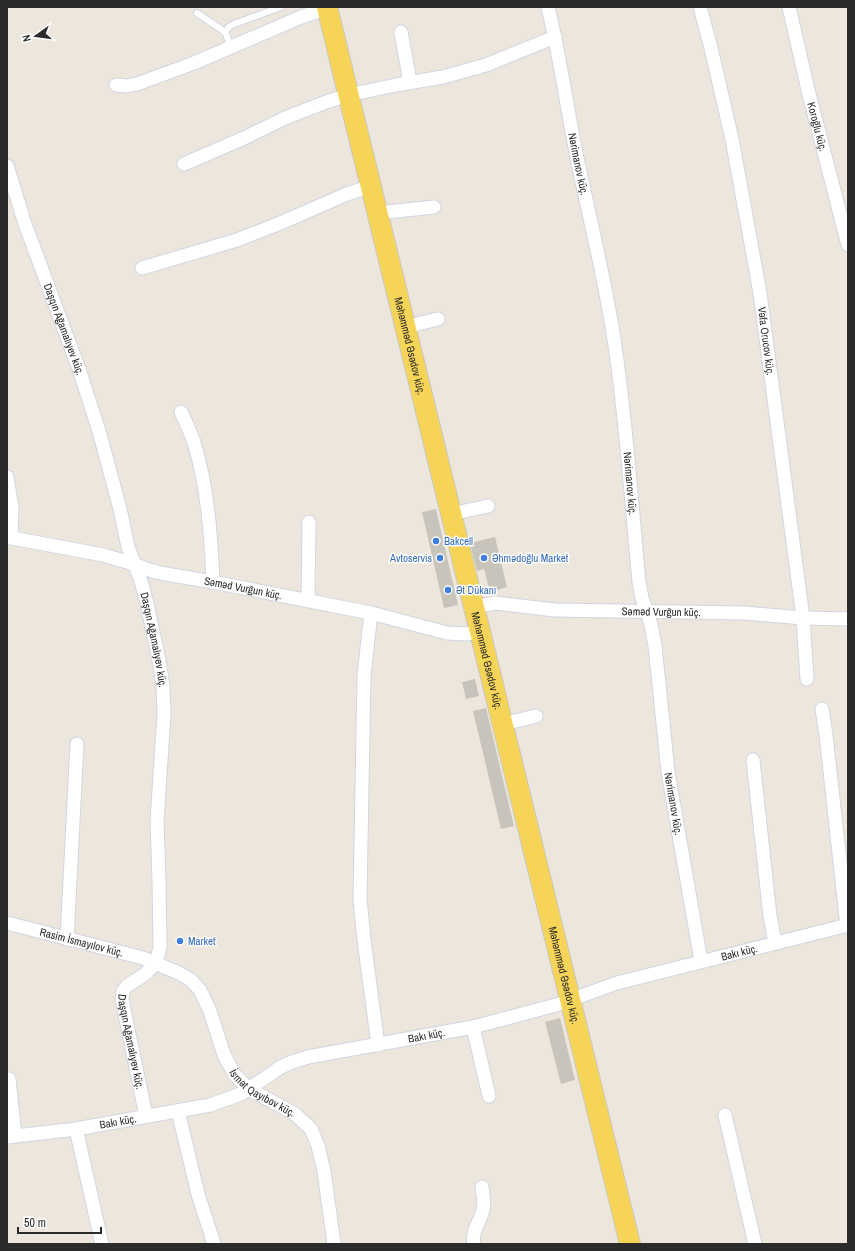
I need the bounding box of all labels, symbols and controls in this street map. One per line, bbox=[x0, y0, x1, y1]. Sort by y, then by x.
north arrow bbox=[16, 16, 56, 56]
text: N bbox=[19, 34, 34, 43]
street label: Koroğlu küç. bbox=[804, 101, 830, 153]
street label: Nərimanov küç. bbox=[565, 132, 592, 196]
street label: Daşqın Ağamalıyev küç. bbox=[41, 281, 88, 377]
street label: Məhəmməd Əsədov küç. bbox=[391, 296, 429, 396]
street label: Vəfa Orucov küç. bbox=[755, 306, 778, 376]
street label: Nərimanov küç. bbox=[620, 451, 640, 516]
place label: Bakcell bbox=[444, 534, 473, 548]
marker: Bakcell bbox=[431, 536, 441, 546]
place label: Avtoservis bbox=[389, 551, 432, 565]
place label: Əhmədoğlu Market bbox=[492, 551, 569, 565]
marker: Avtoservis bbox=[435, 553, 445, 563]
marker: Əhmədoğlu Market bbox=[479, 553, 489, 563]
street label: Səməd Vurğun küç. bbox=[203, 574, 283, 602]
place label: Ət Dükanı bbox=[456, 583, 496, 597]
marker: Ət Dükanı bbox=[443, 585, 453, 595]
street label: Daşqın Ağamalıyev küç. bbox=[137, 591, 170, 688]
street label: Səməd Vurğun küç. bbox=[622, 604, 701, 619]
street label: Məhəmməd Əsədov küç. bbox=[468, 610, 506, 711]
street label: Nərimanov küç. bbox=[661, 771, 686, 836]
street label: Rasim İsmayılov küç. bbox=[38, 925, 125, 960]
street label: Məhəmməd Əsədov küç. bbox=[546, 925, 583, 1026]
place label: Market bbox=[188, 934, 216, 948]
marker: Market bbox=[175, 936, 185, 946]
street label: Bakı küç. bbox=[719, 941, 759, 964]
street label: Daşqın Ağamalıyev küç. bbox=[115, 993, 147, 1091]
street label: Bakı küç. bbox=[407, 1025, 446, 1046]
street label: İsmət Qayıbov küç. bbox=[226, 1067, 298, 1120]
street label: Bakı küç. bbox=[98, 1111, 137, 1132]
scale bar bbox=[18, 1209, 101, 1235]
text: 50 m bbox=[24, 1215, 46, 1231]

